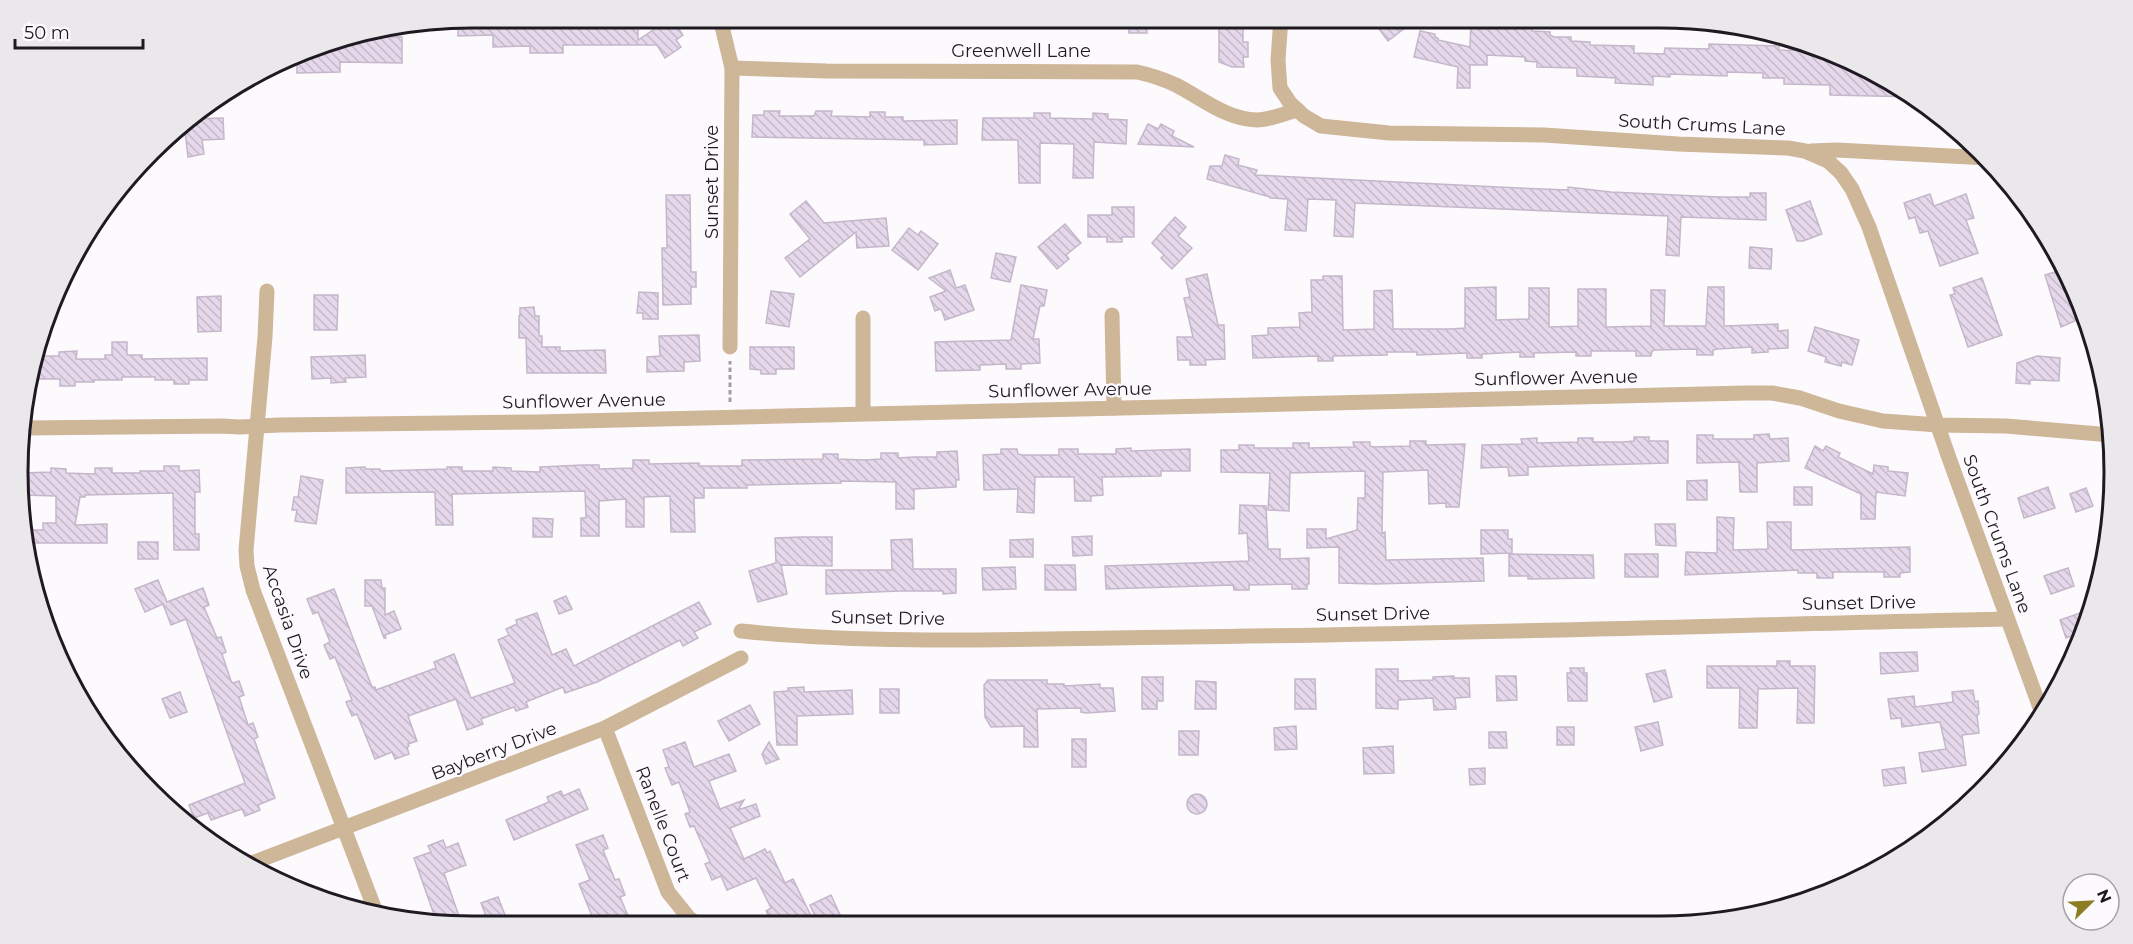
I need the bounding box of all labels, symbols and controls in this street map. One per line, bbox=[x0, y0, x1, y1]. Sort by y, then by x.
scale bar bbox=[15, 12, 142, 50]
text: 50 m bbox=[24, 22, 70, 44]
street label: Greenwell Lane bbox=[951, 40, 1091, 62]
street label: South Crums Lane bbox=[1618, 110, 1786, 140]
street label: Sunset Drive bbox=[701, 125, 723, 239]
street label: Sunflower Avenue bbox=[1474, 366, 1638, 390]
street label: Sunflower Avenue bbox=[988, 378, 1152, 402]
street label: Sunflower Avenue bbox=[502, 389, 666, 413]
street label: South Crums Lane bbox=[1958, 451, 2036, 617]
street label: Accasia Drive bbox=[258, 562, 318, 682]
street label: Sunset Drive bbox=[1802, 591, 1916, 615]
street label: Sunset Drive bbox=[1316, 602, 1430, 626]
street label: Sunset Drive bbox=[831, 606, 945, 630]
street label: Bayberry Drive bbox=[428, 717, 560, 785]
street label: Ranelle Court bbox=[631, 763, 695, 885]
north arrow bbox=[2061, 872, 2121, 932]
text: N bbox=[2093, 886, 2116, 906]

